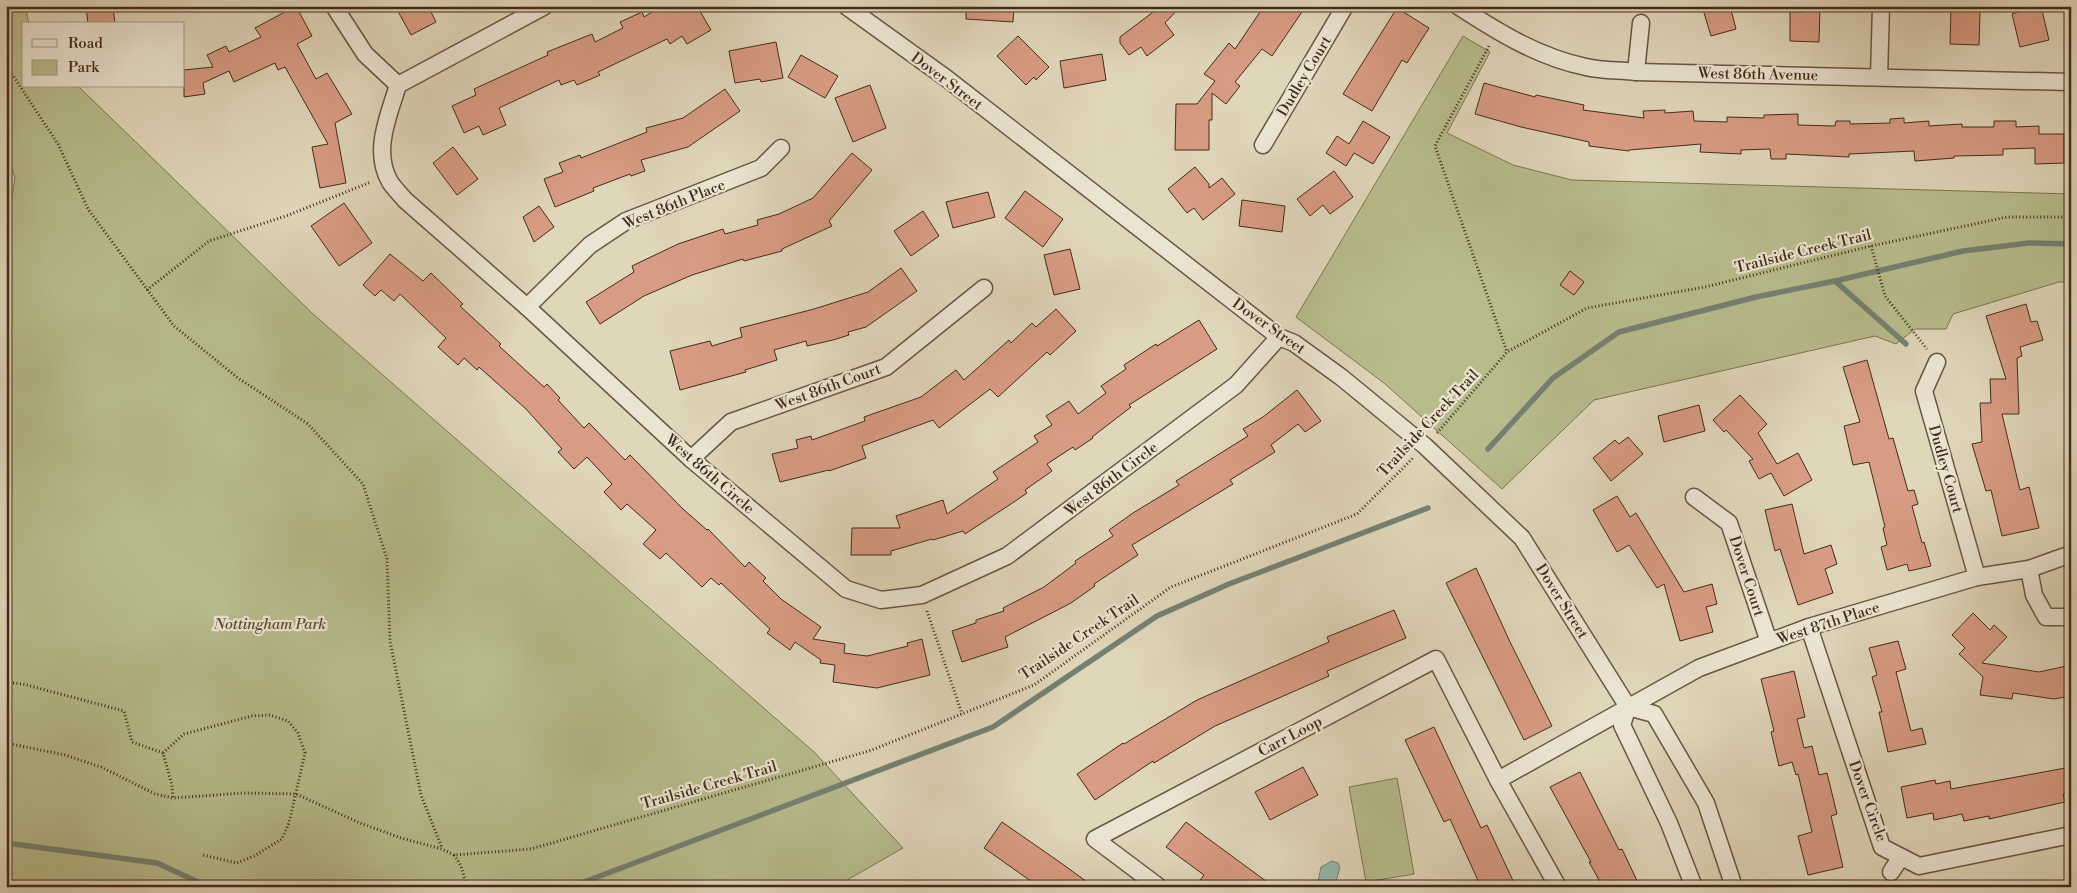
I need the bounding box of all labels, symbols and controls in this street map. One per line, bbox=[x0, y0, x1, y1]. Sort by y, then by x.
legend bbox=[22, 22, 185, 88]
street label: Dudley Court bbox=[1273, 32, 1336, 120]
text: Road bbox=[68, 34, 103, 53]
street label: Dover Street bbox=[907, 48, 987, 115]
text: Park bbox=[68, 58, 100, 77]
street label: West 86th Avenue bbox=[1697, 64, 1818, 85]
street label: West 86th Place bbox=[619, 175, 728, 234]
street label: Trailside Creek Trail bbox=[1733, 225, 1874, 278]
street label: Dover Street bbox=[1228, 294, 1309, 359]
street label: West 86th Court bbox=[772, 359, 884, 416]
street label: Trailside Creek Trail bbox=[1374, 365, 1483, 481]
street label: Dudley Court bbox=[1924, 423, 1967, 516]
street label: West 86th Circle bbox=[660, 430, 758, 518]
street label: West 86th Circle bbox=[1060, 438, 1162, 521]
street label: Dover Court bbox=[1725, 533, 1769, 620]
street label: Dover Street bbox=[1531, 560, 1592, 643]
street label: Trailside Creek Trail bbox=[1016, 590, 1143, 684]
street label: West 87th Place bbox=[1773, 598, 1882, 649]
park label: Nottingham Park bbox=[213, 615, 326, 634]
street label: Carr Loop bbox=[1255, 712, 1325, 761]
street label: Trailside Creek Trail bbox=[639, 757, 780, 814]
street label: Dover Circle bbox=[1844, 758, 1891, 844]

